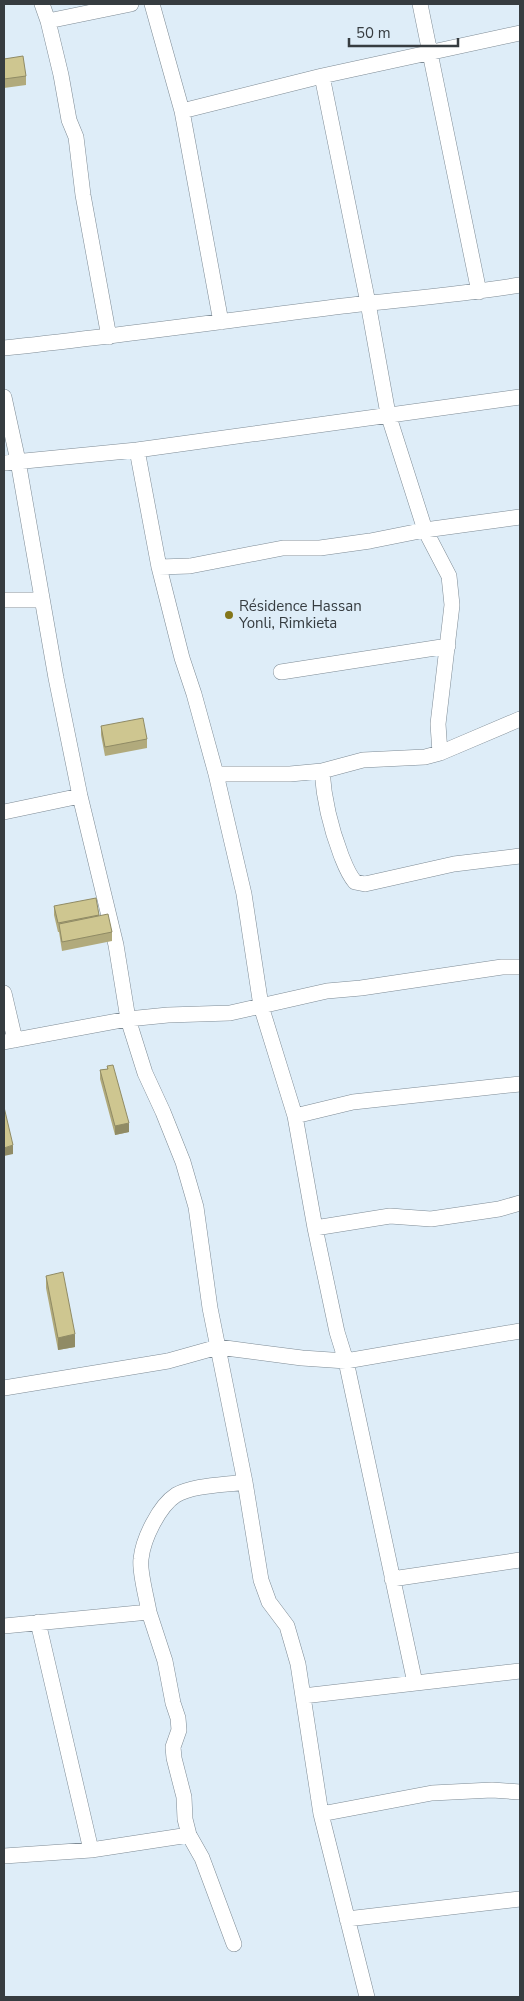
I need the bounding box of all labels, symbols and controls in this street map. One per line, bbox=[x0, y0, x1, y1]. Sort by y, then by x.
scale bar bbox=[349, 15, 458, 47]
text: 50 m bbox=[356, 23, 391, 43]
place label: Résidence Hassan Yonli, Rimkieta bbox=[238, 596, 362, 633]
marker: Résidence Hassan Yonli, Rimkieta bbox=[223, 609, 235, 621]

